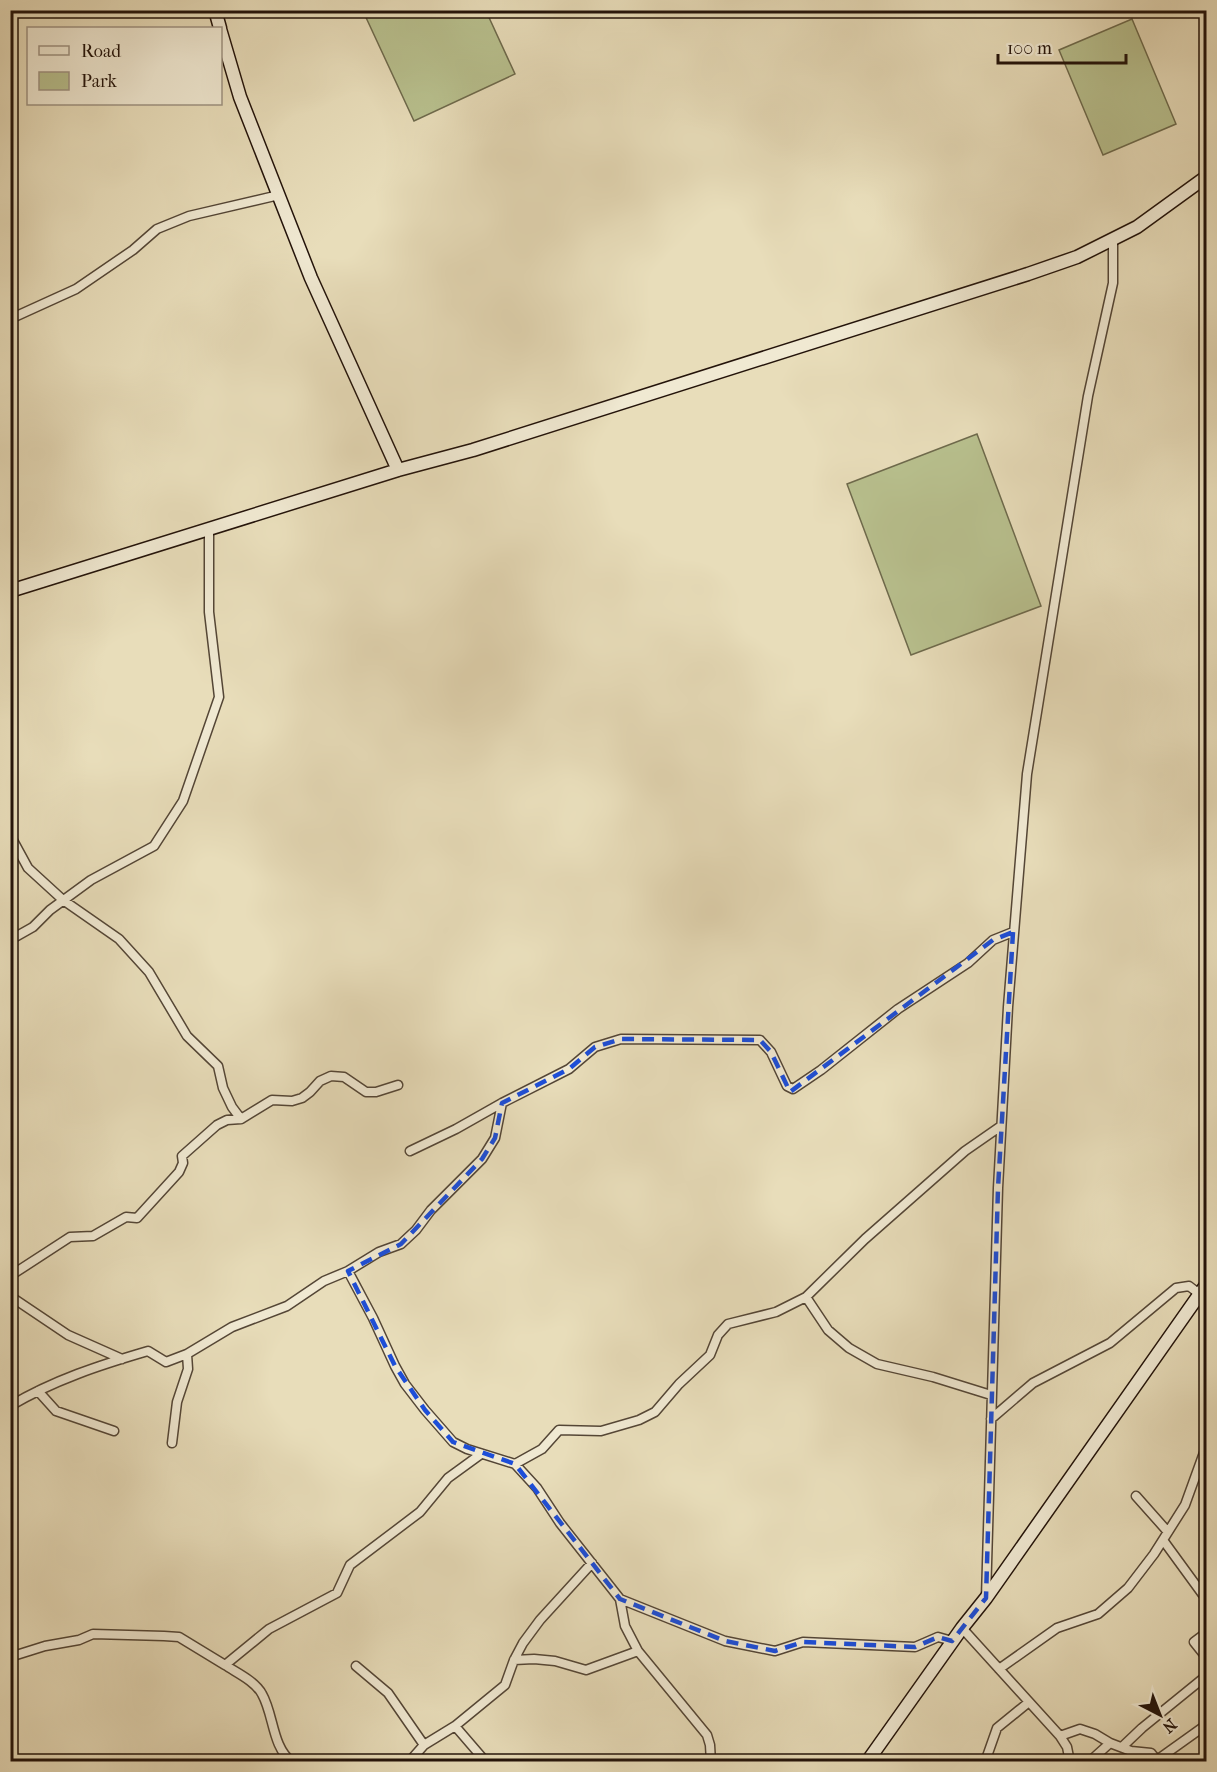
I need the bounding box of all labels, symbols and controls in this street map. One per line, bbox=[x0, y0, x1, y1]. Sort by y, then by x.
legend bbox=[27, 27, 222, 105]
scale bar bbox=[998, 27, 1126, 65]
text: 100 m bbox=[1007, 38, 1052, 59]
text: Road bbox=[81, 41, 121, 62]
text: Park bbox=[81, 71, 118, 92]
north arrow bbox=[1130, 1685, 1190, 1745]
text: N bbox=[1158, 1715, 1181, 1737]

